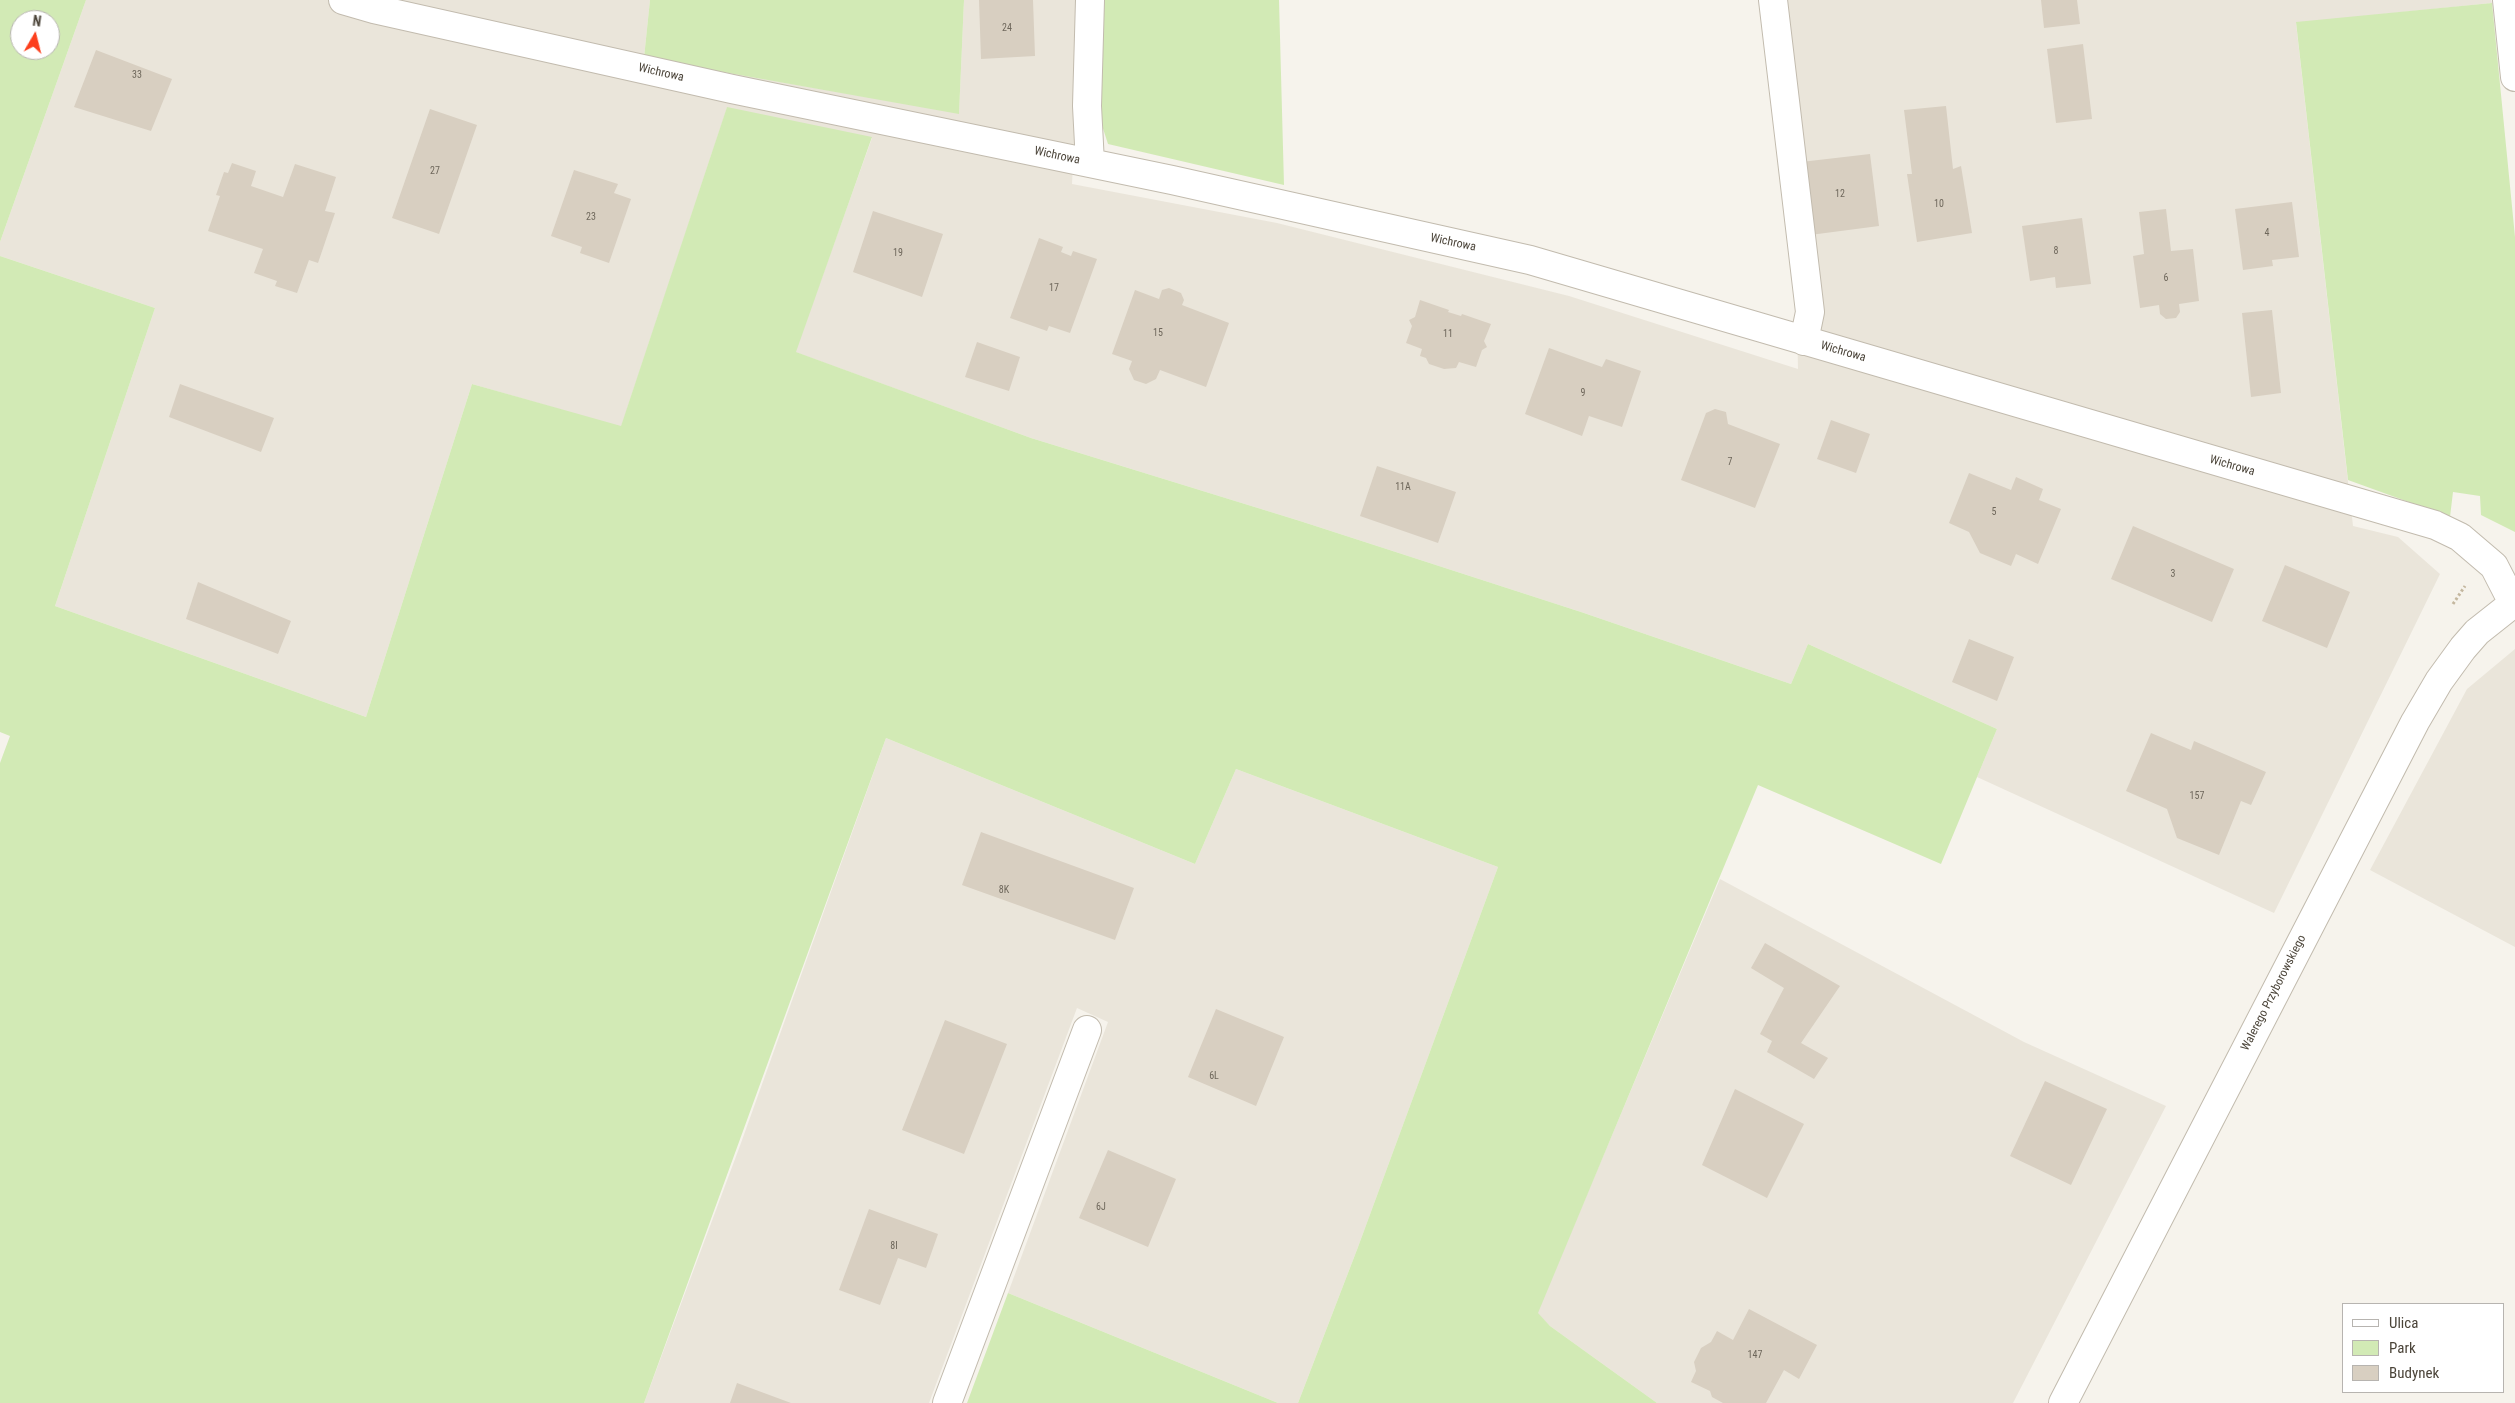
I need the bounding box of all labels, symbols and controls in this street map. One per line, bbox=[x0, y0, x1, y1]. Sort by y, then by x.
north arrow bbox=[10, 10, 60, 60]
text: N bbox=[32, 13, 42, 30]
house number: 24 bbox=[1002, 22, 1012, 34]
street label: Wichrowa bbox=[637, 61, 685, 85]
house number: 33 bbox=[132, 69, 142, 81]
street label: Wichrowa bbox=[1033, 144, 1081, 168]
house number: 27 bbox=[430, 165, 440, 177]
house number: 12 bbox=[1835, 188, 1845, 200]
house number: 10 bbox=[1934, 198, 1944, 210]
house number: 23 bbox=[586, 211, 596, 223]
house number: 4 bbox=[2265, 227, 2269, 239]
street label: Wichrowa bbox=[1429, 231, 1477, 255]
house number: 8 bbox=[2054, 245, 2058, 257]
house number: 19 bbox=[893, 247, 903, 259]
house number: 6 bbox=[2164, 272, 2168, 284]
house number: 17 bbox=[1049, 282, 1059, 294]
house number: 15 bbox=[1153, 327, 1163, 339]
house number: 11 bbox=[1443, 328, 1453, 340]
street label: Wichrowa bbox=[1819, 339, 1867, 365]
house number: 9 bbox=[1581, 387, 1585, 399]
street label: Wichrowa bbox=[2208, 453, 2256, 479]
house number: 7 bbox=[1728, 456, 1732, 468]
house number: 11A bbox=[1395, 481, 1411, 493]
house number: 5 bbox=[1992, 506, 1996, 518]
house number: 3 bbox=[2171, 568, 2175, 580]
house number: 157 bbox=[2190, 790, 2204, 802]
house number: 8K bbox=[999, 884, 1009, 896]
street label: Walerego Przyborowskiego bbox=[2239, 933, 2309, 1053]
house number: 6L bbox=[1209, 1070, 1219, 1082]
house number: 6J bbox=[1096, 1201, 1106, 1213]
house number: 8I bbox=[890, 1240, 898, 1252]
legend bbox=[2342, 1303, 2505, 1393]
text: Ulica bbox=[2389, 1314, 2418, 1332]
text: Park bbox=[2389, 1339, 2416, 1357]
house number: 147 bbox=[1748, 1349, 1762, 1361]
text: Budynek bbox=[2389, 1364, 2439, 1382]

